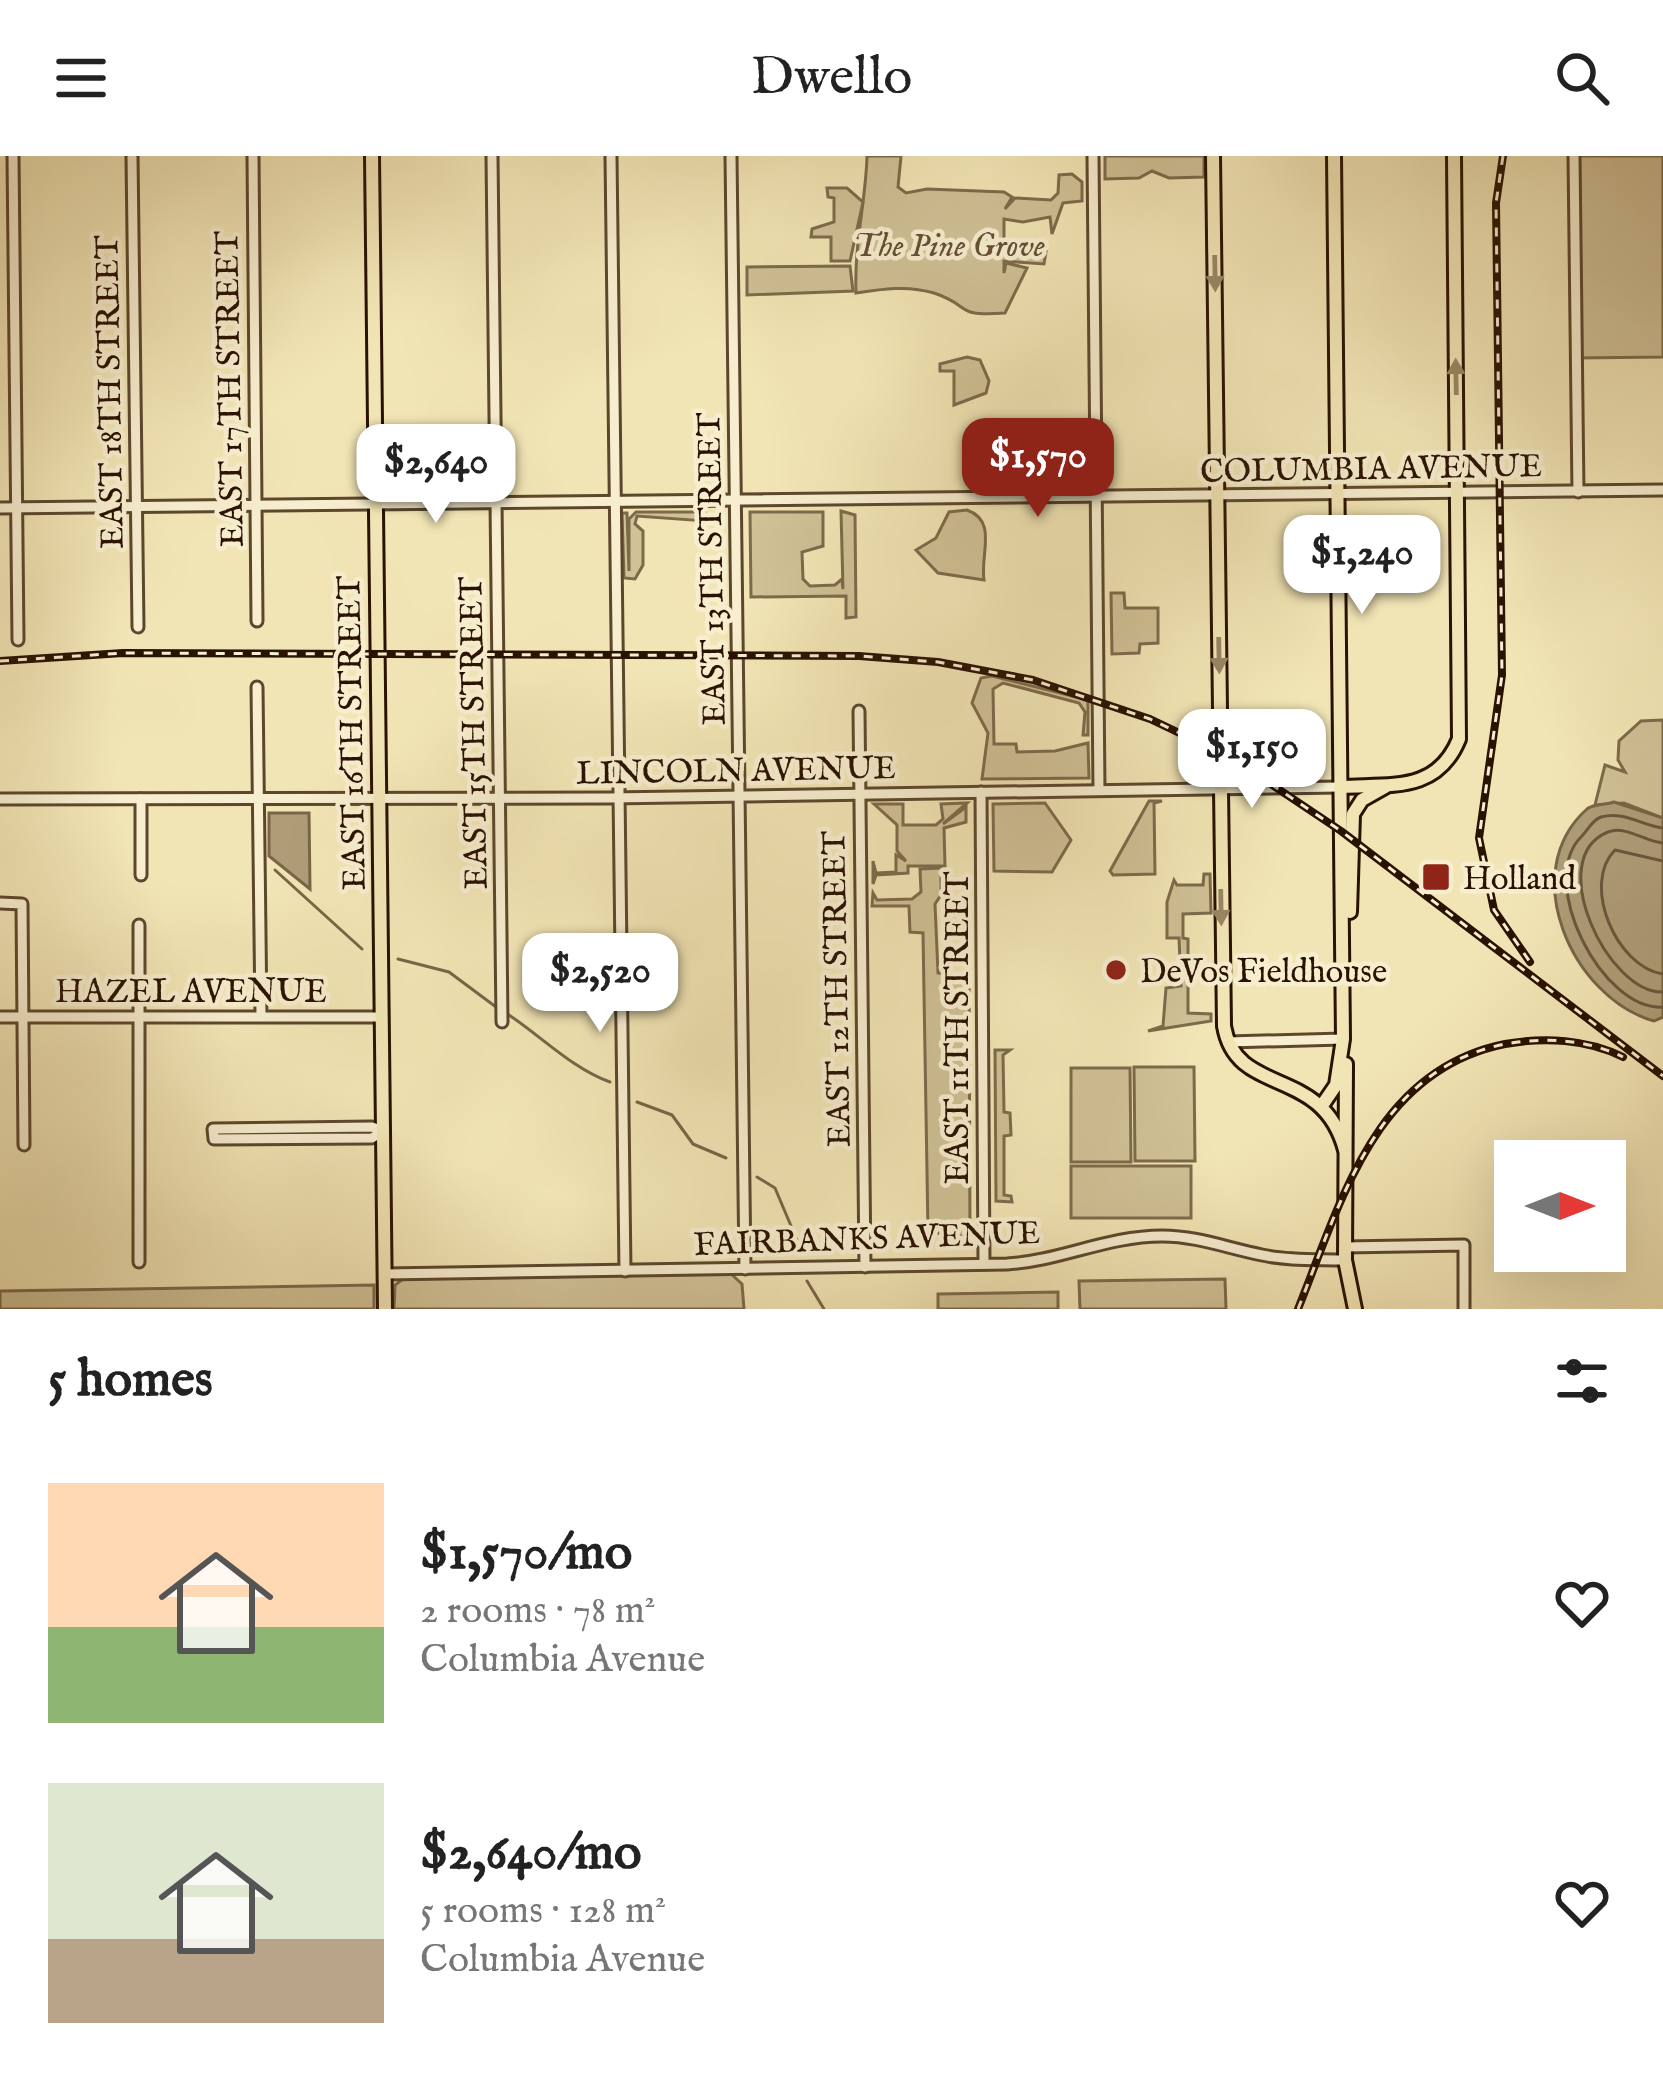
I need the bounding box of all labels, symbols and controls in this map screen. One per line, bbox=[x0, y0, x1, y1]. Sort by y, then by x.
text: Dwello bbox=[751, 44, 912, 113]
icon: menu bbox=[48, 45, 114, 111]
icon: search bbox=[1549, 45, 1615, 111]
park label: The Pine Grove bbox=[853, 226, 1045, 268]
street label: EAST 17TH STREET bbox=[207, 230, 255, 547]
street label: EAST 18TH STREET bbox=[87, 235, 135, 549]
one-way arrow bbox=[1205, 255, 1224, 293]
one-way arrow bbox=[1446, 357, 1465, 395]
street label: EAST 13TH STREET bbox=[689, 412, 737, 726]
pin: $1,570 bbox=[940, 418, 1136, 520]
pin: $2,640 bbox=[338, 424, 534, 526]
text: $1,570 bbox=[989, 432, 1087, 481]
text: $2,640 bbox=[383, 438, 489, 487]
street label: COLUMBIA AVENUE bbox=[1200, 446, 1542, 494]
pin: $1,240 bbox=[1264, 515, 1460, 617]
text: $1,240 bbox=[1310, 529, 1414, 578]
street label: EAST 16TH STREET bbox=[329, 575, 377, 891]
street label: EAST 15TH STREET bbox=[451, 576, 499, 890]
one-way arrow bbox=[1209, 637, 1229, 675]
pin: $1,150 bbox=[1154, 709, 1350, 811]
text: $1,150 bbox=[1205, 723, 1299, 772]
street label: LINCOLN AVENUE bbox=[576, 748, 896, 796]
street label: EAST 12TH STREET bbox=[814, 830, 862, 1147]
place label: Holland bbox=[1463, 859, 1576, 901]
marker: Holland bbox=[1420, 861, 1452, 893]
street label: EAST 11TH STREET bbox=[938, 871, 980, 1185]
one-way arrow bbox=[1212, 889, 1231, 927]
pin: $2,520 bbox=[502, 933, 698, 1035]
text: $2,520 bbox=[549, 947, 651, 996]
place label: DeVos Fieldhouse bbox=[1140, 952, 1387, 994]
marker: DeVos Fieldhouse bbox=[1103, 957, 1129, 983]
street label: HAZEL AVENUE bbox=[55, 972, 327, 1014]
north arrow bbox=[1494, 1140, 1626, 1272]
map controls bbox=[1494, 1140, 1626, 1272]
street label: FAIRBANKS AVENUE bbox=[693, 1213, 1041, 1267]
icon: filters bbox=[1549, 1348, 1615, 1414]
text: 5 homes bbox=[48, 1349, 213, 1414]
text: $1,570/mo bbox=[420, 1522, 632, 1587]
icon: home bbox=[144, 1531, 288, 1675]
icon: heart bbox=[1549, 1570, 1615, 1636]
text: 2 rooms · 78 m² bbox=[420, 1587, 656, 1636]
text: Columbia Avenue bbox=[420, 1636, 705, 1685]
text: $2,640/mo bbox=[420, 1822, 641, 1887]
icon: home bbox=[144, 1831, 288, 1975]
icon: heart bbox=[1549, 1870, 1615, 1936]
text: 5 rooms · 128 m² bbox=[420, 1887, 666, 1936]
text: Columbia Avenue bbox=[420, 1936, 705, 1985]

